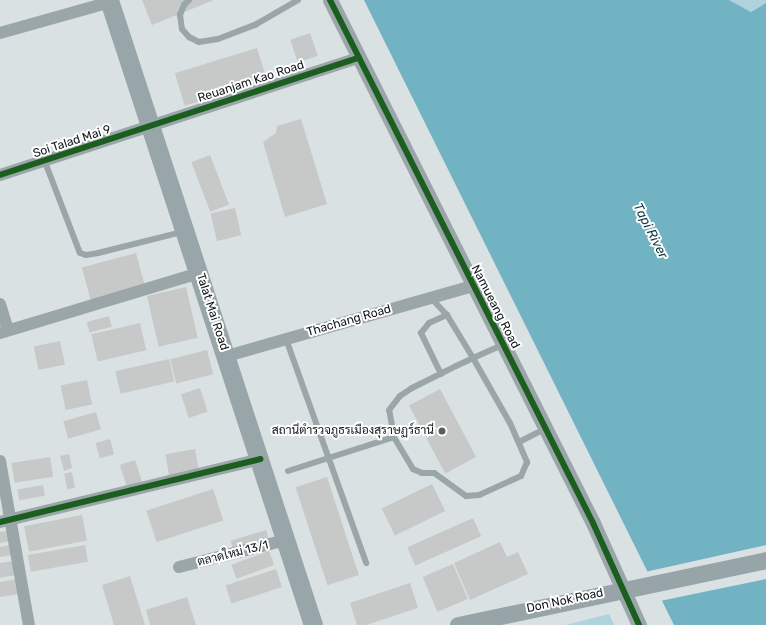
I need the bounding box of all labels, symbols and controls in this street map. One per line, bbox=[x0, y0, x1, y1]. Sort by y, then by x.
street label: Reuanjam Kao Road bbox=[196, 58, 306, 106]
street label: Soi Talad Mai 9 bbox=[31, 123, 113, 161]
water label: Tapi River bbox=[629, 201, 671, 261]
street label: Namueang Road bbox=[468, 263, 522, 351]
street label: Talat Mai Road bbox=[193, 272, 231, 352]
street label: Thachang Road bbox=[305, 302, 393, 340]
place label: สถานีตำรวจภูธรเมืองสุราษฏร์ธานี bbox=[272, 424, 434, 438]
marker: สถานีตำรวจภูธรเมืองสุราษฏร์ธานี bbox=[437, 426, 447, 436]
street label: ตลาดใหม่ 13/1 bbox=[196, 538, 270, 570]
street label: Don Nok Road bbox=[525, 586, 605, 616]

